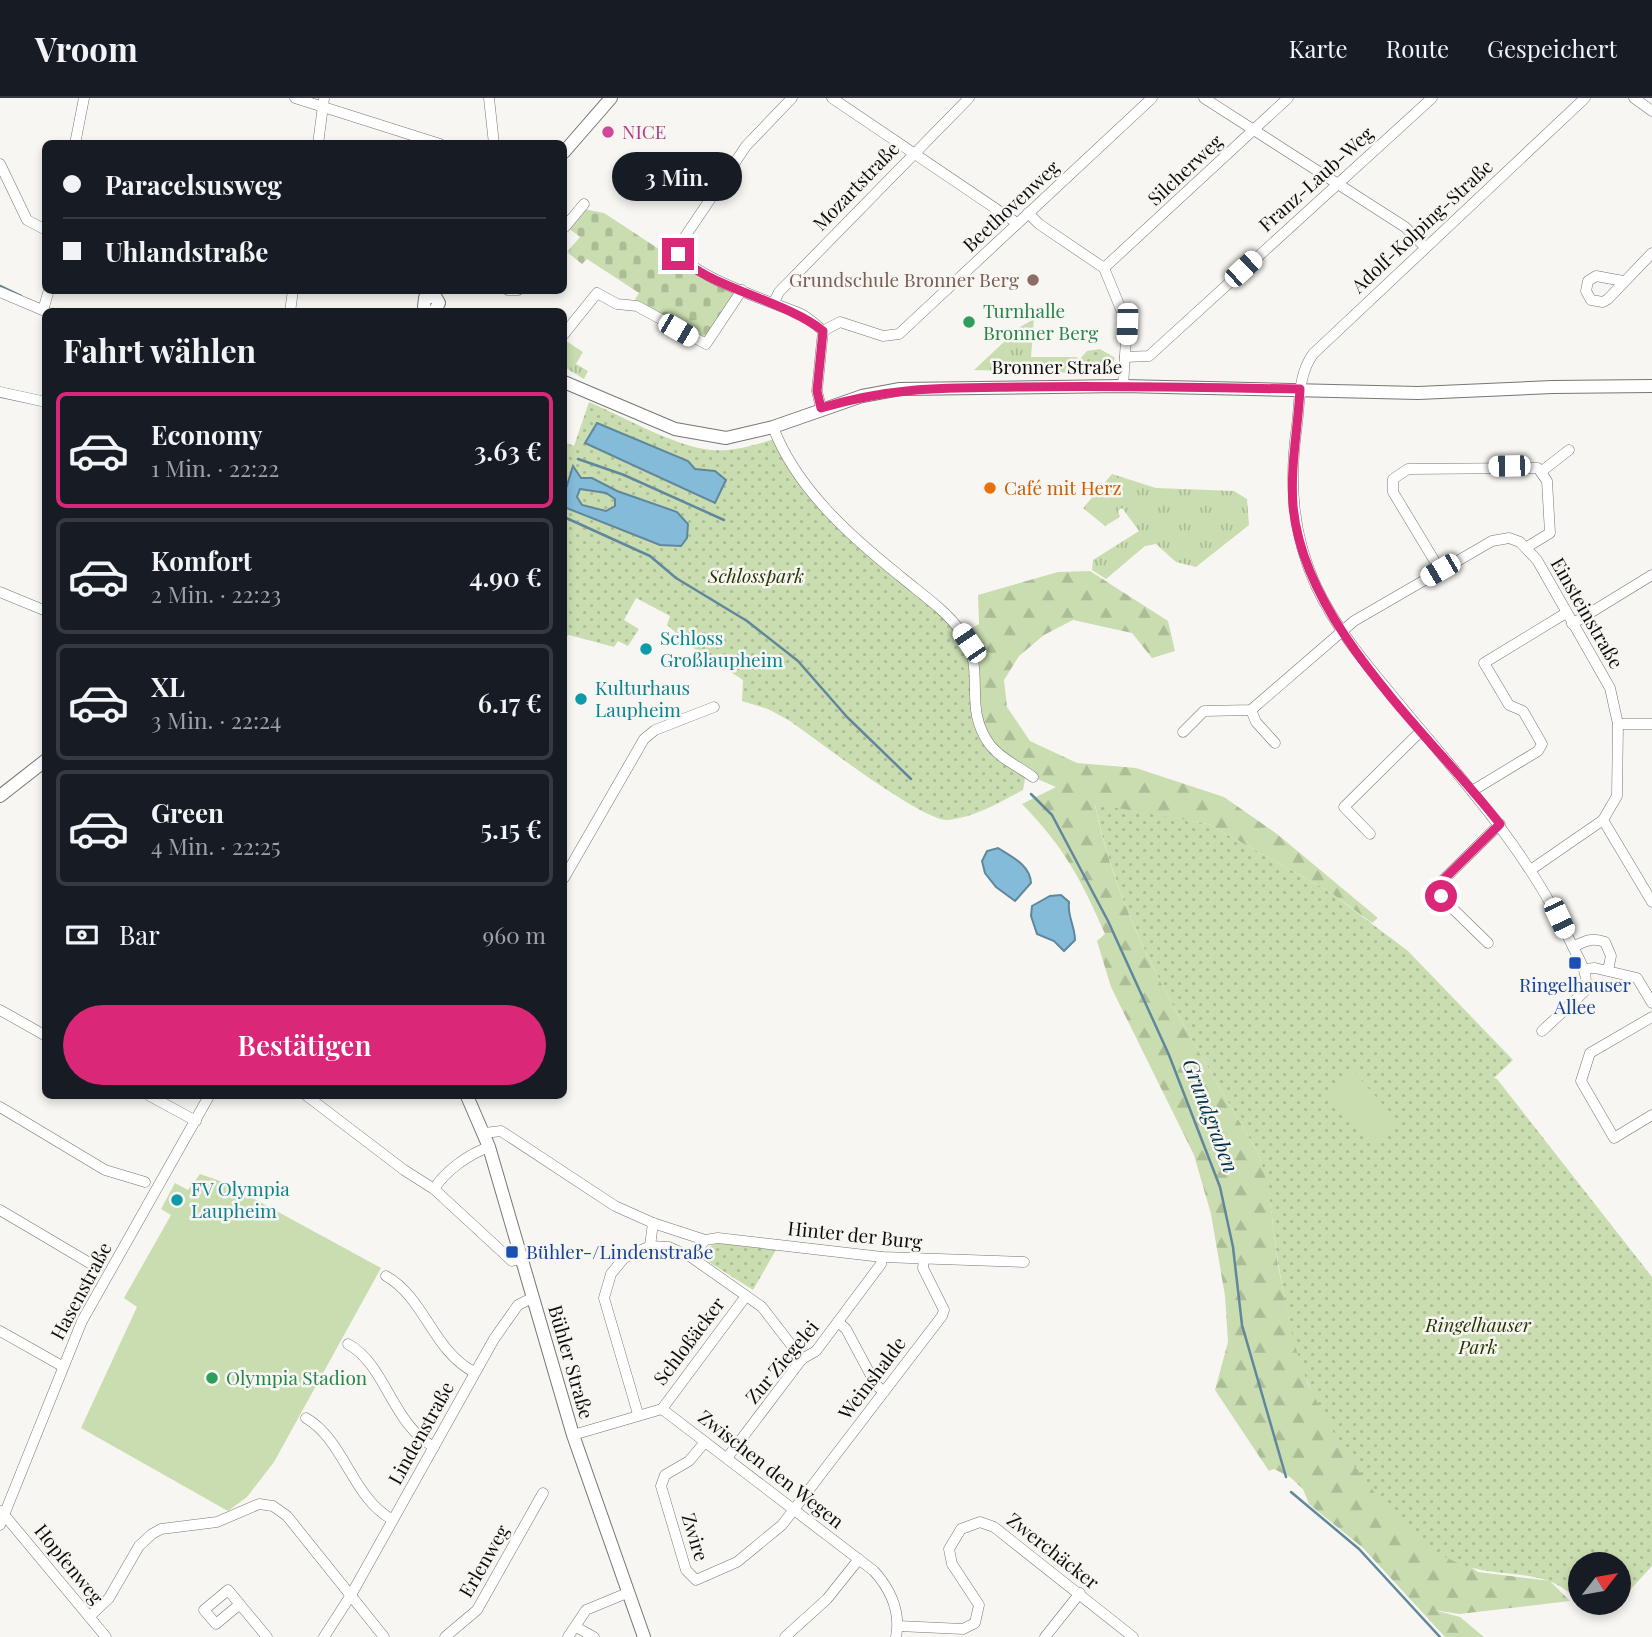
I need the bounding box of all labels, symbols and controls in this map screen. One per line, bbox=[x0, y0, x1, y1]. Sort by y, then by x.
text: Vroom bbox=[35, 26, 138, 70]
text: Karte bbox=[1289, 32, 1348, 64]
text: Route bbox=[1386, 32, 1449, 64]
text: Gespeichert bbox=[1487, 32, 1617, 64]
place label: NICE bbox=[622, 118, 666, 144]
street label: Franz-Laub-Weg bbox=[1252, 120, 1378, 237]
marker: NICE bbox=[600, 124, 616, 140]
street label: Silcherweg bbox=[1141, 128, 1227, 211]
street label: Mozartstraße bbox=[806, 135, 904, 235]
callout: 3 Min. bbox=[613, 152, 743, 202]
street label: Adolf-Kolping-Straße bbox=[1344, 153, 1498, 298]
street label: Beethovenweg bbox=[956, 154, 1064, 257]
text: 3 Min. bbox=[645, 161, 709, 192]
text: Paracelsusweg bbox=[105, 167, 282, 202]
text: Uhlandstraße bbox=[105, 234, 268, 269]
route end bbox=[662, 238, 694, 270]
car bbox=[1221, 247, 1266, 291]
place label: Grundschule Bronner Berg bbox=[789, 266, 1019, 292]
marker: Grundschule Bronner Berg bbox=[1025, 272, 1041, 288]
place label: Turnhalle Bronner Berg bbox=[983, 297, 1098, 345]
car bbox=[1116, 303, 1139, 345]
car bbox=[655, 310, 702, 350]
marker: Turnhalle Bronner Berg bbox=[961, 314, 977, 330]
text: Fahrt wählen bbox=[63, 328, 256, 371]
street label: Bronner Straße bbox=[992, 353, 1122, 379]
text: Economy bbox=[151, 417, 262, 452]
icon: car bbox=[67, 419, 130, 482]
text: 3.63 € bbox=[474, 433, 542, 468]
text: 1 Min. · 22:22 bbox=[151, 452, 279, 483]
car bbox=[1488, 455, 1531, 477]
place label: Café mit Herz bbox=[1004, 474, 1122, 500]
marker: Café mit Herz bbox=[982, 480, 998, 496]
text: Komfort bbox=[151, 543, 252, 578]
icon: car bbox=[67, 545, 130, 608]
car bbox=[1417, 550, 1464, 590]
street label: Einsteinstraße bbox=[1546, 552, 1630, 673]
text: 4.90 € bbox=[469, 559, 542, 594]
park label: Schlosspark bbox=[707, 562, 804, 588]
text: 2 Min. · 22:23 bbox=[151, 578, 281, 609]
car bbox=[949, 620, 990, 666]
place label: Schloss Großlaupheim bbox=[660, 624, 783, 672]
marker: Schloss Großlaupheim bbox=[638, 641, 654, 657]
text: XL bbox=[151, 669, 185, 704]
icon: car bbox=[67, 671, 130, 734]
place label: Kulturhaus Laupheim bbox=[595, 674, 690, 722]
text: 6.17 € bbox=[478, 685, 542, 720]
marker: Kulturhaus Laupheim bbox=[573, 691, 589, 707]
text: 3 Min. · 22:24 bbox=[151, 704, 281, 735]
text: Green bbox=[151, 795, 224, 830]
icon: car bbox=[67, 797, 130, 860]
text: 5.15 € bbox=[480, 811, 542, 846]
text: 4 Min. · 22:25 bbox=[151, 830, 281, 861]
route start bbox=[1425, 880, 1457, 912]
car bbox=[1541, 895, 1578, 941]
icon: cash bbox=[63, 916, 101, 954]
text: Bar bbox=[119, 917, 160, 952]
text: 960 m bbox=[482, 919, 546, 950]
marker: Ringelhauser Allee bbox=[1567, 955, 1583, 971]
place label: Ringelhauser Allee bbox=[1519, 971, 1632, 1019]
button: Bestätigen bbox=[63, 1005, 546, 1085]
water label: Grundgraben bbox=[1177, 1054, 1246, 1176]
place label: FV Olympia Laupheim bbox=[191, 1175, 290, 1223]
marker: FV Olympia Laupheim bbox=[169, 1192, 185, 1208]
street label: Hinter der Burg bbox=[786, 1214, 924, 1254]
street label: Hasenstraße bbox=[44, 1237, 117, 1344]
place label: Bühler-/Lindenstraße bbox=[526, 1238, 713, 1264]
marker: Bühler-/Lindenstraße bbox=[504, 1244, 520, 1260]
street label: Schloßäcker bbox=[646, 1291, 730, 1390]
street label: Bühler Straße bbox=[543, 1302, 601, 1422]
park label: Ringelhauser Park bbox=[1424, 1311, 1532, 1359]
street label: Zur Ziegelei bbox=[739, 1314, 824, 1409]
street label: Weinshalde bbox=[831, 1331, 911, 1425]
place label: Olympia Stadion bbox=[226, 1364, 368, 1390]
marker: Olympia Stadion bbox=[204, 1370, 220, 1386]
street label: Lindenstraße bbox=[381, 1376, 459, 1489]
street label: Zwischen den Wegen bbox=[693, 1403, 850, 1534]
street label: Zwerchäcker bbox=[1002, 1506, 1105, 1595]
street label: Zwire bbox=[676, 1510, 716, 1564]
street label: Hopfenweg bbox=[29, 1518, 110, 1609]
street label: Erlenweg bbox=[452, 1519, 514, 1602]
north arrow bbox=[1568, 1552, 1631, 1615]
map controls bbox=[1568, 1552, 1631, 1615]

